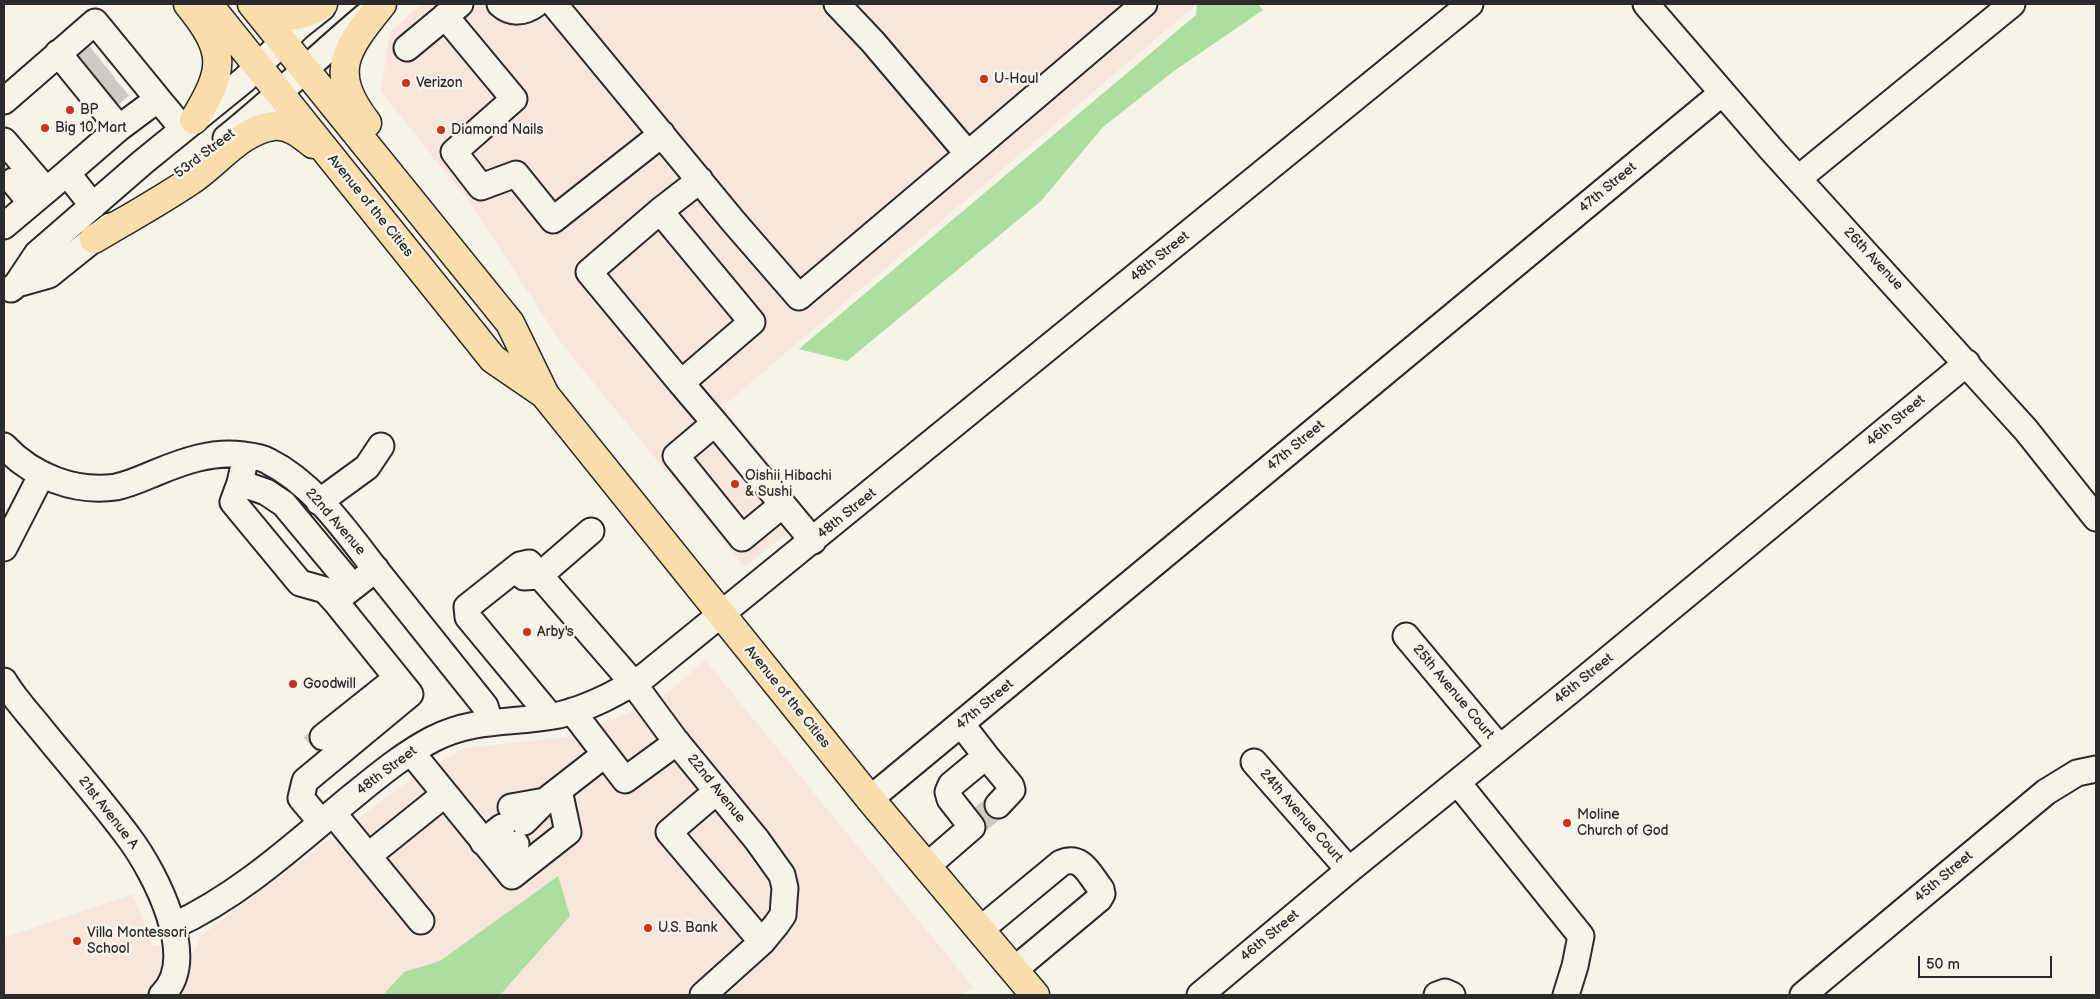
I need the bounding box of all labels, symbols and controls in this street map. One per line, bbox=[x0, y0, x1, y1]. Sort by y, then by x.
place label: U-Haul bbox=[994, 71, 1038, 87]
marker: U-Haul bbox=[978, 73, 990, 85]
place label: Verizon bbox=[416, 75, 463, 91]
marker: Verizon bbox=[400, 77, 412, 89]
place label: BP bbox=[80, 102, 98, 118]
marker: BP bbox=[64, 104, 76, 116]
place label: Big 10 Mart bbox=[55, 120, 127, 136]
marker: Big 10 Mart bbox=[39, 122, 51, 134]
place label: Diamond Nails bbox=[451, 122, 543, 138]
marker: Diamond Nails bbox=[435, 124, 447, 136]
street label: 53rd Street bbox=[171, 126, 239, 182]
street label: Avenue of the Cities bbox=[324, 151, 416, 261]
street label: 47th Street bbox=[1576, 159, 1640, 217]
street label: 26th Avenue bbox=[1840, 224, 1906, 294]
street label: 48th Street bbox=[1127, 228, 1193, 286]
street label: 46th Street bbox=[1863, 392, 1929, 450]
street label: 47th Street bbox=[1264, 417, 1328, 475]
place label: Oishii Hibachi & Sushi bbox=[745, 468, 832, 501]
marker: Oishii Hibachi & Sushi bbox=[729, 478, 741, 490]
street label: 22nd Avenue bbox=[301, 485, 369, 559]
street label: 48th Street bbox=[814, 485, 880, 543]
place label: Arby's bbox=[537, 624, 574, 640]
marker: Arby's bbox=[521, 626, 533, 638]
street label: 25th Avenue Court bbox=[1409, 641, 1497, 743]
street label: Avenue of the Cities bbox=[741, 642, 833, 752]
street label: 46th Street bbox=[1551, 650, 1617, 708]
place label: Goodwill bbox=[303, 676, 356, 692]
street label: 47th Street bbox=[953, 676, 1017, 734]
marker: Goodwill bbox=[287, 678, 299, 690]
street label: 48th Street bbox=[354, 743, 420, 799]
street label: 22nd Avenue bbox=[683, 751, 749, 827]
street label: 24th Avenue Court bbox=[1256, 766, 1346, 866]
street label: 21st Avenue A bbox=[74, 773, 142, 853]
place label: Moline Church of God bbox=[1577, 807, 1669, 840]
marker: Moline Church of God bbox=[1561, 817, 1573, 829]
street label: 45th Street bbox=[1911, 848, 1977, 906]
street label: 46th Street bbox=[1237, 907, 1303, 965]
place label: U.S. Bank bbox=[658, 920, 717, 936]
marker: U.S. Bank bbox=[642, 922, 654, 934]
place label: Villa Montessori School bbox=[87, 925, 187, 958]
marker: Villa Montessori School bbox=[71, 935, 83, 947]
scale bar bbox=[1920, 946, 2054, 978]
text: 50 m bbox=[1926, 955, 1960, 974]

